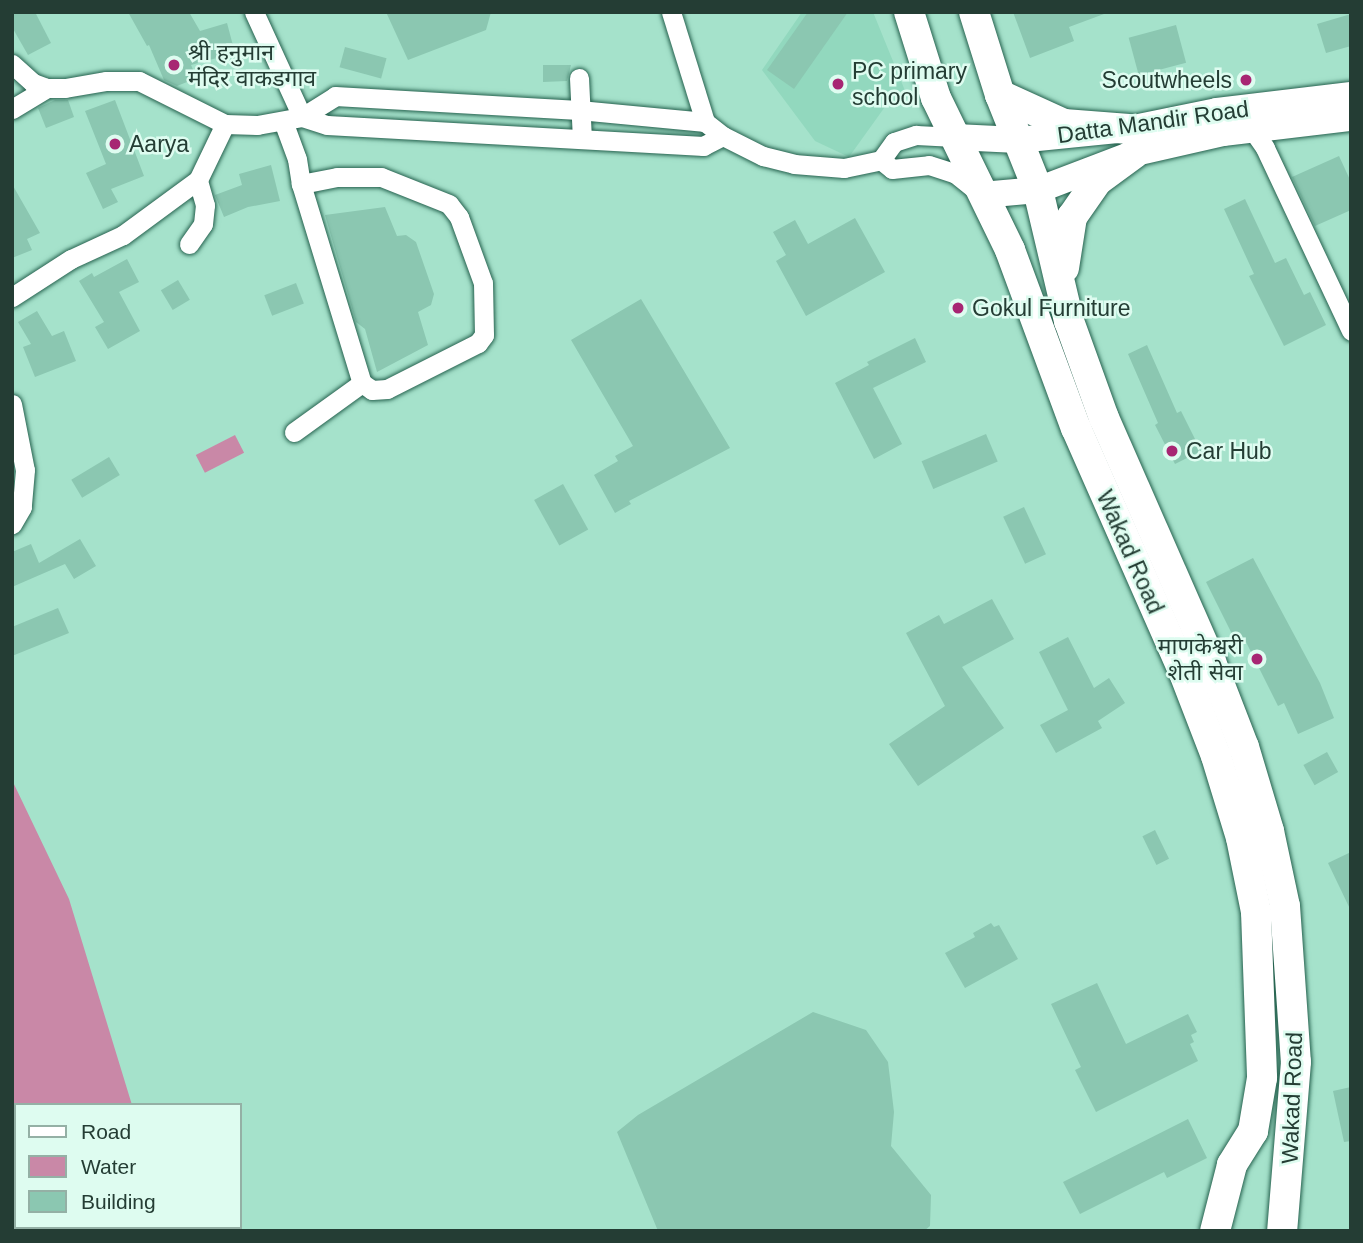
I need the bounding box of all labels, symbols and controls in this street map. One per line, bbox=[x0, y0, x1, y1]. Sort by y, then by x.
place label: श्री हनुमान मंदिर वाकडगाव bbox=[188, 38, 316, 92]
marker: श्री हनुमान मंदिर वाकडगाव bbox=[166, 57, 182, 73]
place label: PC primary school bbox=[852, 57, 967, 111]
place label: Scoutwheels bbox=[1102, 66, 1232, 94]
marker: Scoutwheels bbox=[1238, 72, 1254, 88]
marker: PC primary school bbox=[830, 76, 846, 92]
street label: Datta Mandir Road bbox=[1055, 95, 1251, 149]
place label: Aarya bbox=[129, 130, 189, 158]
marker: Aarya bbox=[107, 136, 123, 152]
place label: Gokul Furniture bbox=[972, 294, 1131, 322]
marker: Gokul Furniture bbox=[950, 300, 966, 316]
place label: Car Hub bbox=[1186, 437, 1272, 465]
marker: Car Hub bbox=[1164, 443, 1180, 459]
street label: Wakad Road bbox=[1091, 486, 1169, 618]
place label: माणकेश्वरी शेती सेवा bbox=[1158, 632, 1243, 686]
marker: माणकेश्वरी शेती सेवा bbox=[1249, 651, 1265, 667]
street label: Wakad Road bbox=[1276, 1032, 1308, 1164]
legend bbox=[14, 1103, 242, 1229]
text: Road bbox=[81, 1120, 131, 1143]
text: Water bbox=[81, 1155, 136, 1178]
text: Building bbox=[81, 1190, 156, 1213]

